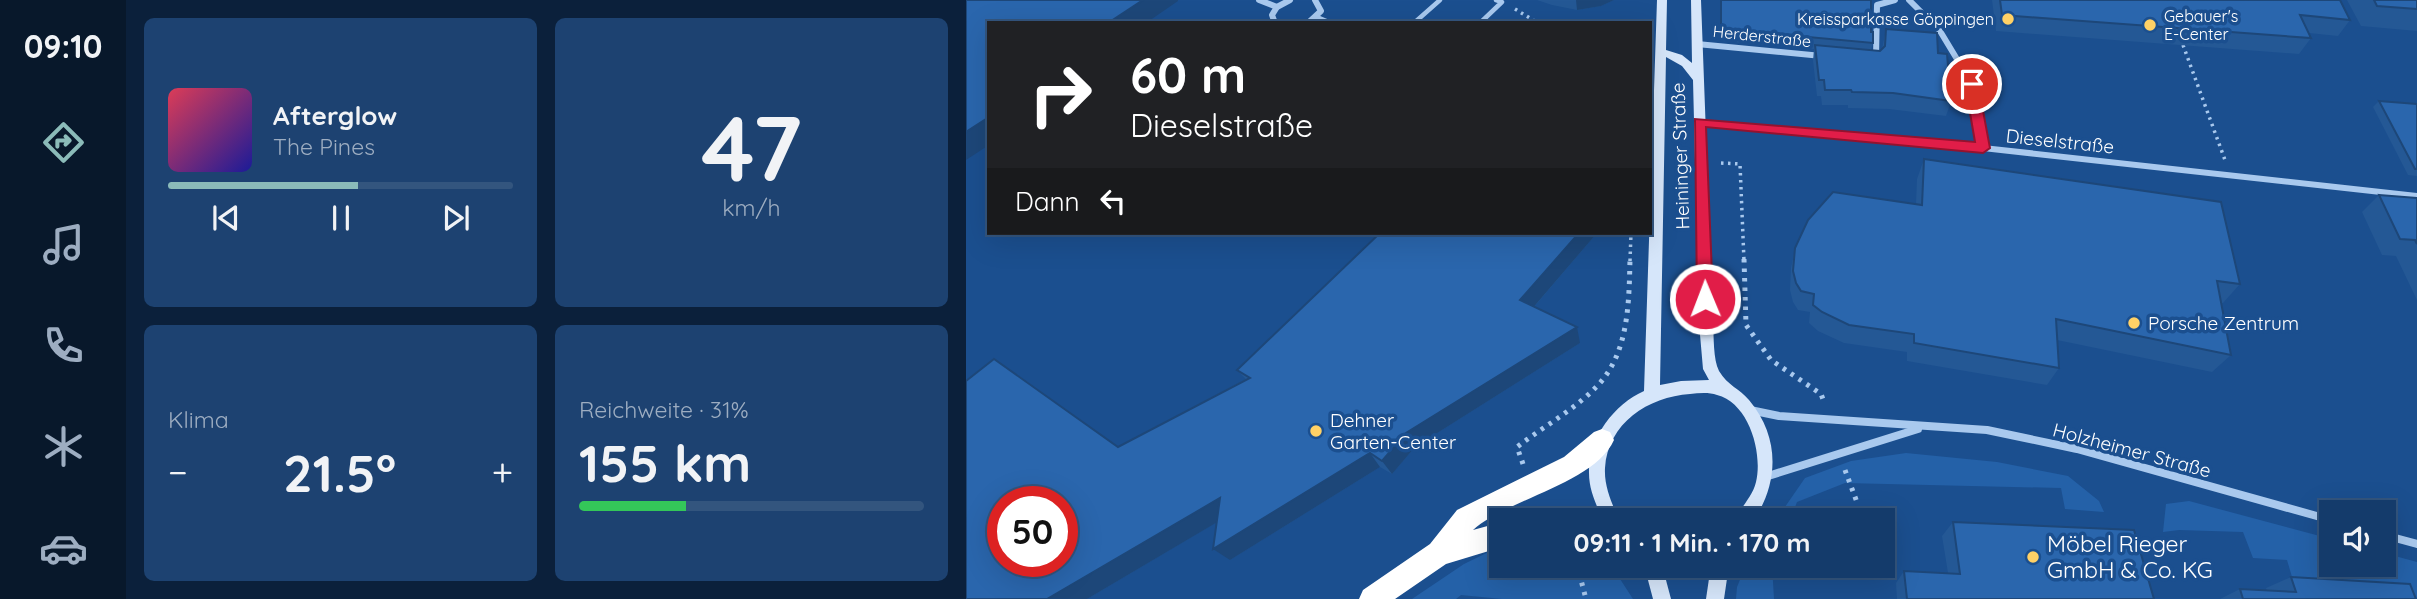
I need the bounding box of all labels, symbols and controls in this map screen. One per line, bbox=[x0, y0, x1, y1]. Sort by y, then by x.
place label: Gebauer's E-Center bbox=[2164, 6, 2238, 44]
place label: Kreissparkasse Göppingen bbox=[1797, 9, 1994, 29]
marker: Kreissparkasse Göppingen bbox=[2000, 11, 2016, 27]
marker: Gebauer's E-Center bbox=[2142, 17, 2158, 33]
street label: Herderstraße bbox=[1712, 21, 1812, 51]
text: 09:10 bbox=[24, 26, 102, 66]
text: 60 m bbox=[1130, 44, 1246, 105]
icon: right bbox=[1015, 49, 1106, 140]
pin bbox=[1942, 54, 2002, 114]
icon: arrive bbox=[1953, 65, 1991, 103]
street label: Heininger Straße bbox=[1665, 82, 1695, 230]
text: 47 bbox=[701, 90, 802, 204]
text: Afterglow bbox=[273, 99, 397, 132]
text: Dieselstraße bbox=[1130, 105, 1313, 145]
icon: directions bbox=[39, 118, 88, 167]
street label: Dieselstraße bbox=[2005, 123, 2115, 159]
text: The Pines bbox=[273, 132, 375, 161]
icon: left bbox=[1094, 182, 1132, 220]
text: Dann bbox=[1015, 185, 1080, 218]
text: km/h bbox=[722, 193, 781, 222]
icon: previous bbox=[207, 199, 245, 237]
icon: pause bbox=[322, 199, 360, 237]
icon: next bbox=[437, 199, 475, 237]
icon: music bbox=[39, 220, 88, 269]
position arrow bbox=[1668, 262, 1742, 336]
place label: Porsche Zentrum bbox=[2148, 311, 2299, 335]
marker: Porsche Zentrum bbox=[2126, 315, 2142, 331]
icon: phone bbox=[39, 321, 88, 370]
text: Reichweite · 31% bbox=[579, 395, 749, 424]
text: Klima bbox=[168, 405, 229, 434]
place label: Dehner Garten-Center bbox=[1330, 408, 1457, 454]
street label: Holzheimer Straße bbox=[2050, 417, 2214, 483]
icon: climate bbox=[39, 422, 88, 471]
marker: Dehner Garten-Center bbox=[1308, 423, 1324, 439]
text: 155 km bbox=[579, 430, 751, 495]
text: 21.5° bbox=[283, 440, 396, 505]
text: − bbox=[168, 448, 188, 496]
text: + bbox=[492, 448, 513, 496]
speed limit sign: 50 bbox=[987, 486, 1078, 577]
map controls bbox=[2319, 500, 2396, 577]
button: sound bbox=[2319, 500, 2396, 577]
icon: car bbox=[39, 524, 88, 573]
text: 09:11 · 1 Min. · 170 m bbox=[1573, 526, 1811, 559]
place label: Möbel Rieger GmbH & Co. KG bbox=[2047, 529, 2213, 584]
marker: Möbel Rieger GmbH & Co. KG bbox=[2025, 549, 2041, 565]

